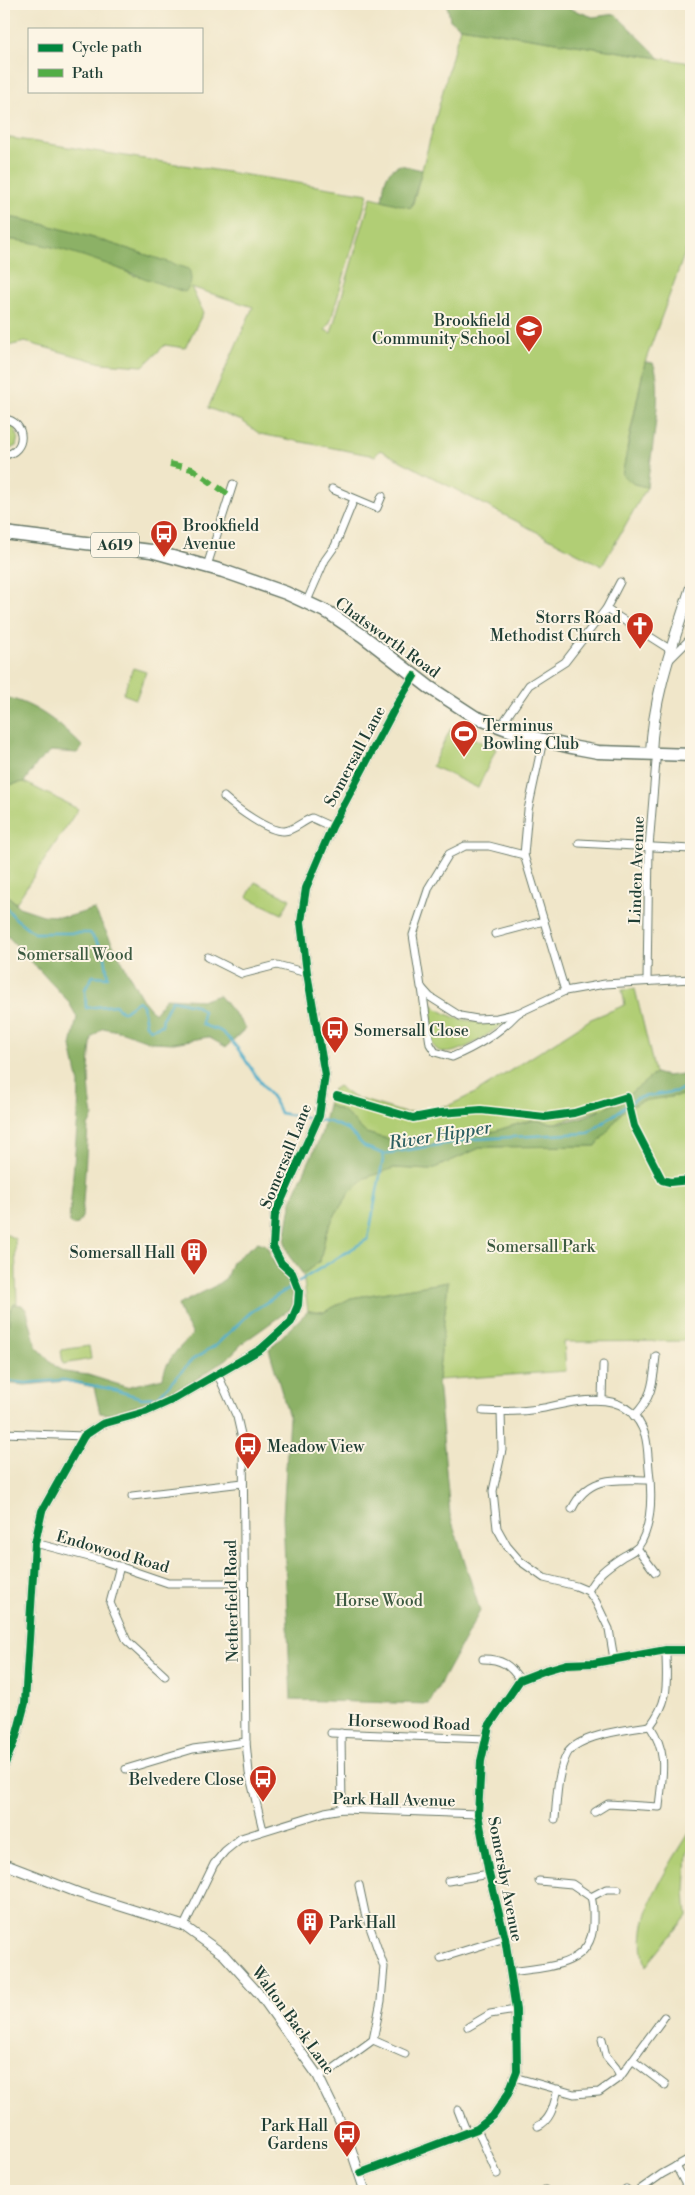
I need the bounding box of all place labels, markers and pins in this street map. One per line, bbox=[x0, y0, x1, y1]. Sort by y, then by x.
place label: Brookfield Community School bbox=[372, 311, 510, 349]
school or university icon: Brookfield Community School bbox=[514, 314, 544, 353]
place label: Brookfield Avenue bbox=[182, 516, 259, 554]
bus stop icon: Brookfield Avenue bbox=[149, 519, 179, 558]
place label: Storrs Road Methodist Church bbox=[490, 608, 621, 646]
church icon: Storrs Road Methodist Church bbox=[625, 611, 655, 650]
place label: Terminus Bowling Club bbox=[482, 716, 579, 754]
sports icon: Terminus Bowling Club bbox=[449, 719, 479, 758]
bus stop icon: Somersall Close bbox=[320, 1015, 350, 1054]
place label: Somersall Close bbox=[354, 1021, 469, 1041]
building icon: Somersall Hall bbox=[179, 1237, 209, 1276]
place label: Somersall Hall bbox=[70, 1243, 175, 1263]
bus stop icon: Meadow View bbox=[233, 1431, 263, 1470]
place label: Meadow View bbox=[267, 1437, 365, 1457]
bus stop icon: Belvedere Close bbox=[248, 1764, 278, 1803]
place label: Belvedere Close bbox=[128, 1770, 244, 1790]
building icon: Park Hall bbox=[295, 1907, 325, 1946]
place label: Park Hall bbox=[329, 1913, 396, 1933]
place label: Park Hall Gardens bbox=[261, 2116, 328, 2154]
bus stop icon: Park Hall Gardens bbox=[332, 2119, 362, 2158]

